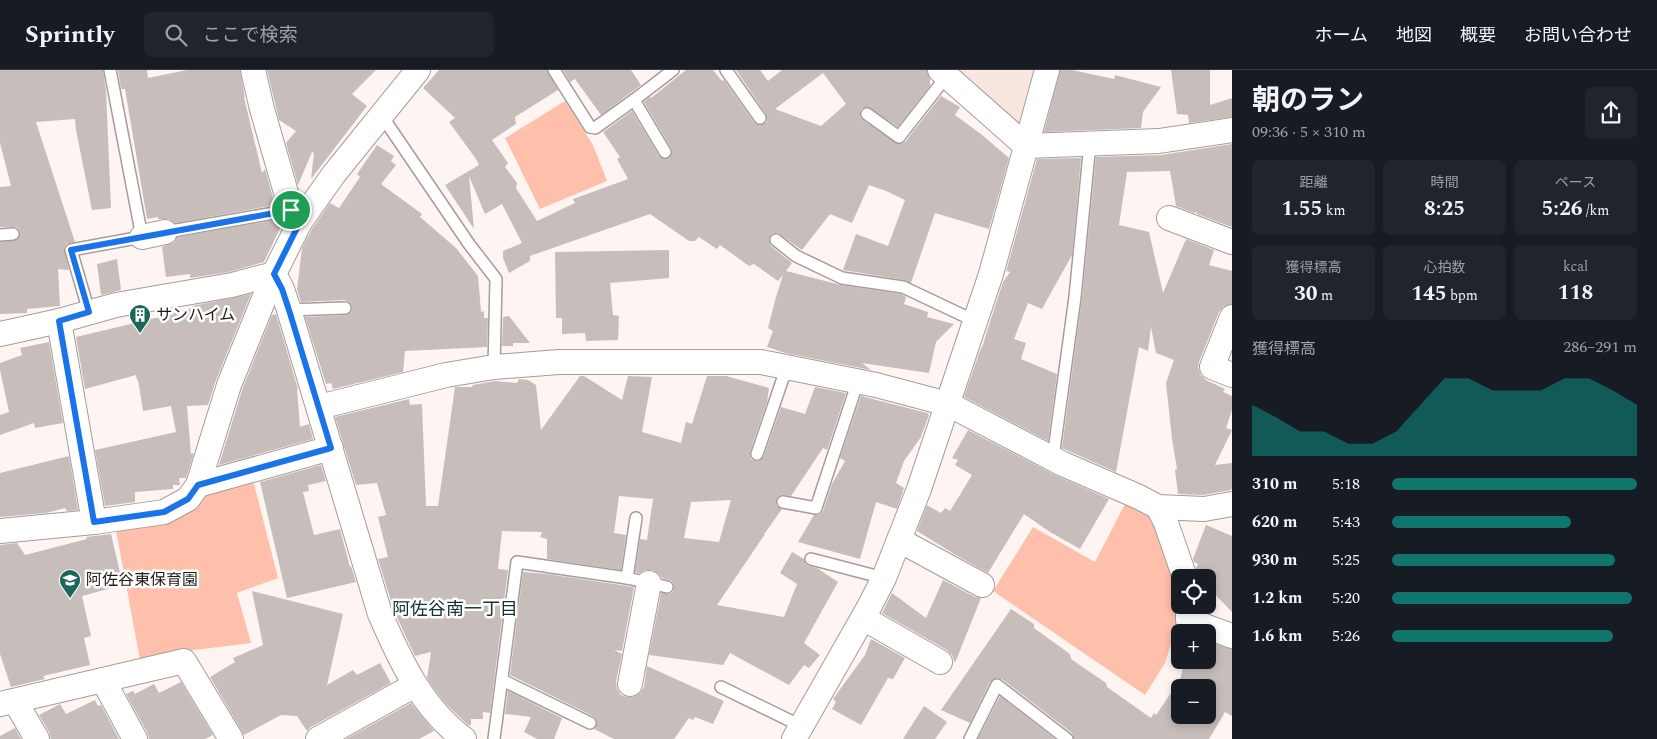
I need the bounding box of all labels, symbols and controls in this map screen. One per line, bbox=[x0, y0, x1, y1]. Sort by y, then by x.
search box bbox=[144, 12, 494, 57]
text: Sprintly bbox=[25, 17, 114, 53]
icon: search bbox=[162, 21, 190, 49]
text: ここで検索 bbox=[202, 21, 297, 50]
text: ホーム bbox=[1315, 22, 1368, 49]
text: 地図 bbox=[1396, 22, 1432, 49]
text: 概要 bbox=[1460, 22, 1496, 49]
text: お問い合わせ bbox=[1524, 22, 1632, 49]
text: 朝のラン bbox=[1252, 79, 1364, 122]
button: share bbox=[1585, 87, 1637, 139]
text: 09:36 · 5 × 310 m bbox=[1252, 120, 1366, 144]
text: 距離 bbox=[1300, 172, 1328, 193]
text: 時間 bbox=[1431, 172, 1459, 193]
text: ペース bbox=[1555, 172, 1596, 193]
pin bbox=[270, 189, 312, 231]
text: 1.55 bbox=[1281, 193, 1322, 225]
text: 8:25 bbox=[1424, 193, 1465, 225]
text: 5:26 bbox=[1542, 193, 1583, 225]
icon: arrive bbox=[277, 196, 305, 224]
text: km bbox=[1322, 200, 1346, 221]
text: /km bbox=[1583, 200, 1609, 221]
text: kcal bbox=[1563, 256, 1588, 277]
text: 獲得標高 bbox=[1286, 257, 1342, 278]
text: 心拍数 bbox=[1424, 257, 1466, 278]
text: 118 bbox=[1558, 277, 1593, 309]
text: 30 bbox=[1294, 278, 1318, 310]
text: 145 bbox=[1411, 278, 1447, 310]
text: m bbox=[1318, 285, 1333, 306]
text: bpm bbox=[1447, 285, 1478, 306]
building icon: サンハイム bbox=[128, 303, 152, 334]
place label: サンハイム bbox=[156, 303, 235, 327]
text: 286–291 m bbox=[1563, 335, 1637, 359]
text: 獲得標高 bbox=[1252, 337, 1316, 361]
text: 310 m bbox=[1252, 472, 1297, 496]
text: 5:18 bbox=[1332, 472, 1360, 496]
text: 620 m bbox=[1252, 510, 1297, 534]
text: 5:43 bbox=[1332, 510, 1360, 534]
text: 930 m bbox=[1252, 548, 1297, 572]
text: 5:25 bbox=[1332, 548, 1360, 572]
school or university icon: 阿佐谷東保育園 bbox=[58, 568, 82, 599]
place label: 阿佐谷東保育園 bbox=[86, 568, 198, 592]
map controls bbox=[1171, 569, 1216, 724]
button: locate bbox=[1171, 569, 1216, 614]
text: 1.2 km bbox=[1252, 586, 1302, 610]
text: 5:20 bbox=[1332, 586, 1360, 610]
district label: 阿佐谷南一丁目 bbox=[392, 596, 518, 623]
button: + bbox=[1171, 624, 1216, 669]
text: 1.6 km bbox=[1252, 624, 1302, 648]
text: 5:26 bbox=[1332, 624, 1360, 648]
button: − bbox=[1171, 679, 1216, 724]

